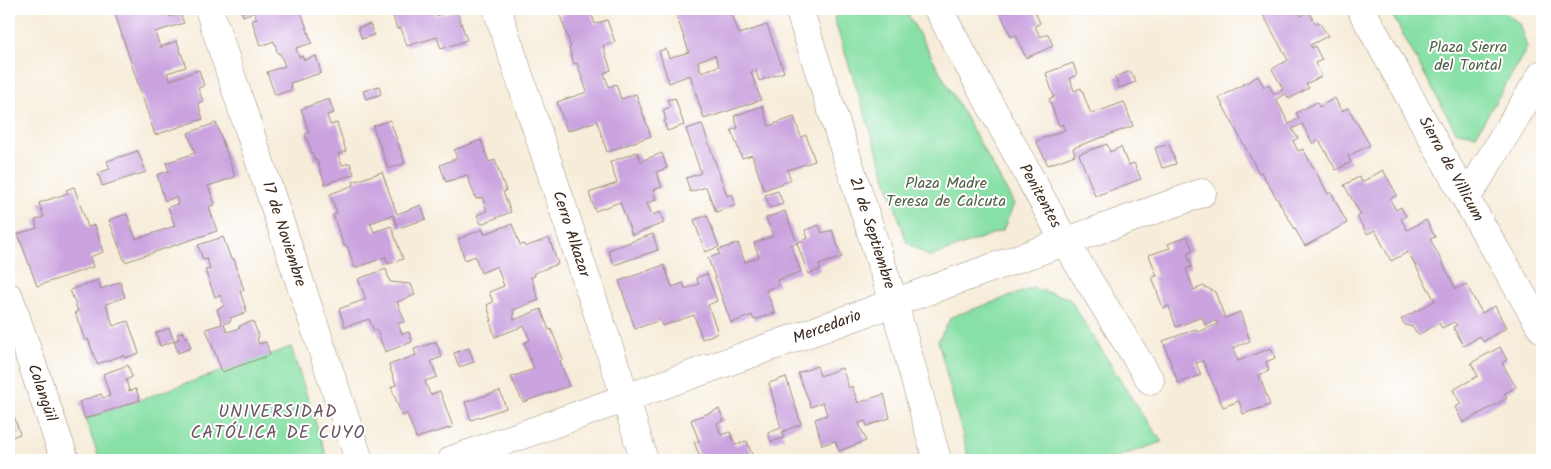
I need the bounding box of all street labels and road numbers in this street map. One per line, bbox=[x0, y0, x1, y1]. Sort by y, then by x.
street label: Sierra de Villicum bbox=[1412, 112, 1490, 227]
street label: Penitentes bbox=[1012, 159, 1068, 233]
street label: 21 de Septiembre bbox=[842, 174, 902, 292]
street label: 17 de Noviembre bbox=[255, 178, 313, 290]
street label: Cerro Alkazar bbox=[545, 188, 597, 282]
street label: Mercedario bbox=[789, 303, 865, 351]
street label: Colangüil bbox=[20, 361, 64, 425]

